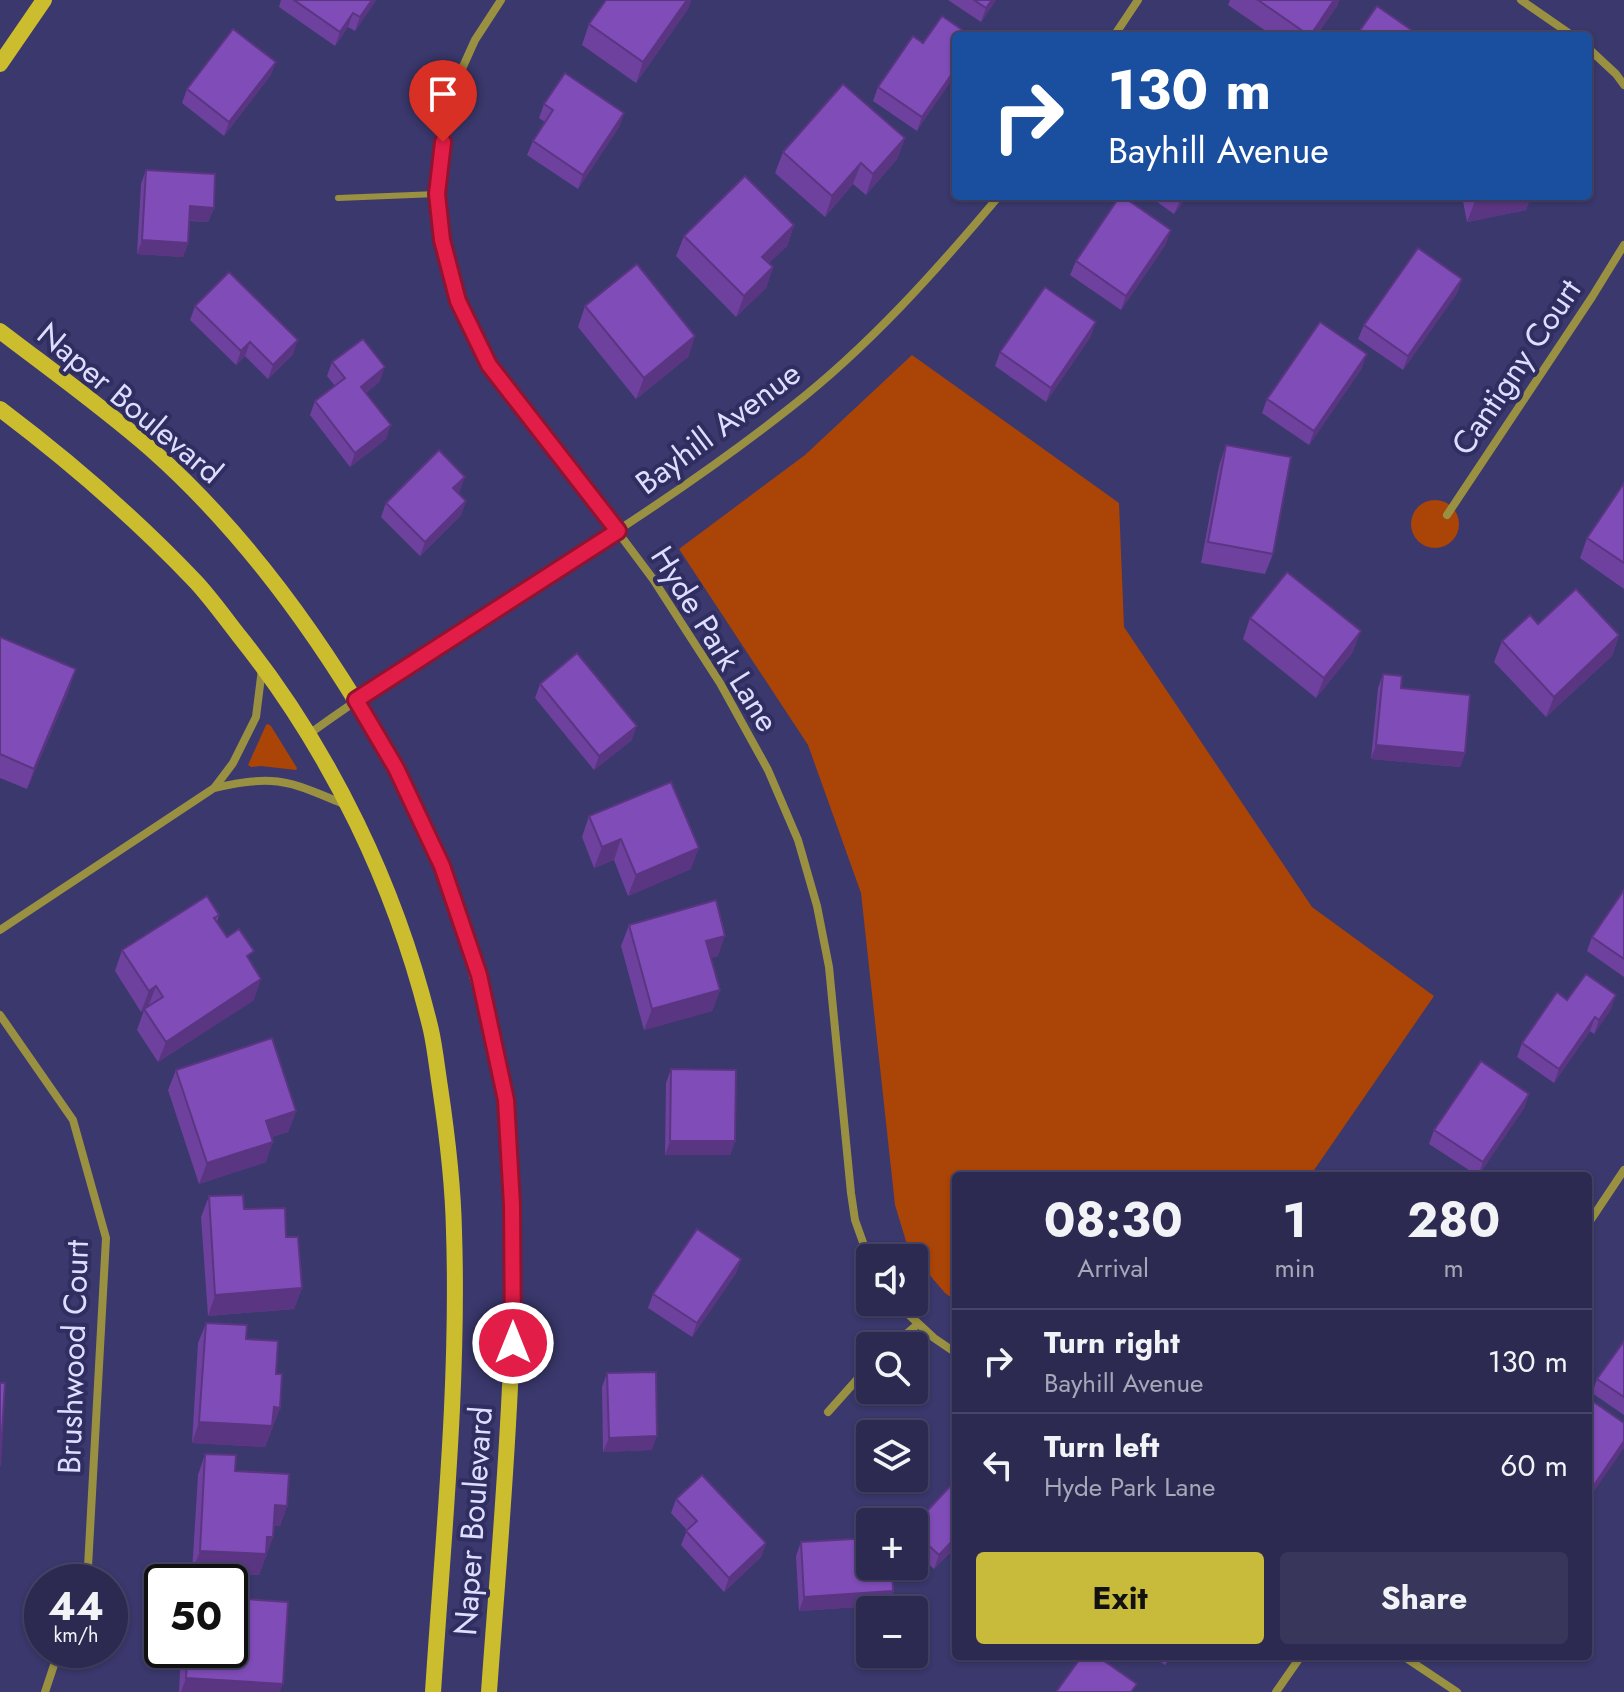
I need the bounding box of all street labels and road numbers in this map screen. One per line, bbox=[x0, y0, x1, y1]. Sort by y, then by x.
street label: Cantigny Court bbox=[1440, 270, 1592, 464]
street label: Naper Boulevard bbox=[27, 312, 233, 494]
street label: Bayhill Avenue bbox=[626, 351, 810, 505]
street label: Hyde Park Lane bbox=[640, 537, 790, 741]
street label: Brushwood Court bbox=[46, 1239, 100, 1475]
street label: Naper Boulevard bbox=[442, 1405, 504, 1637]

